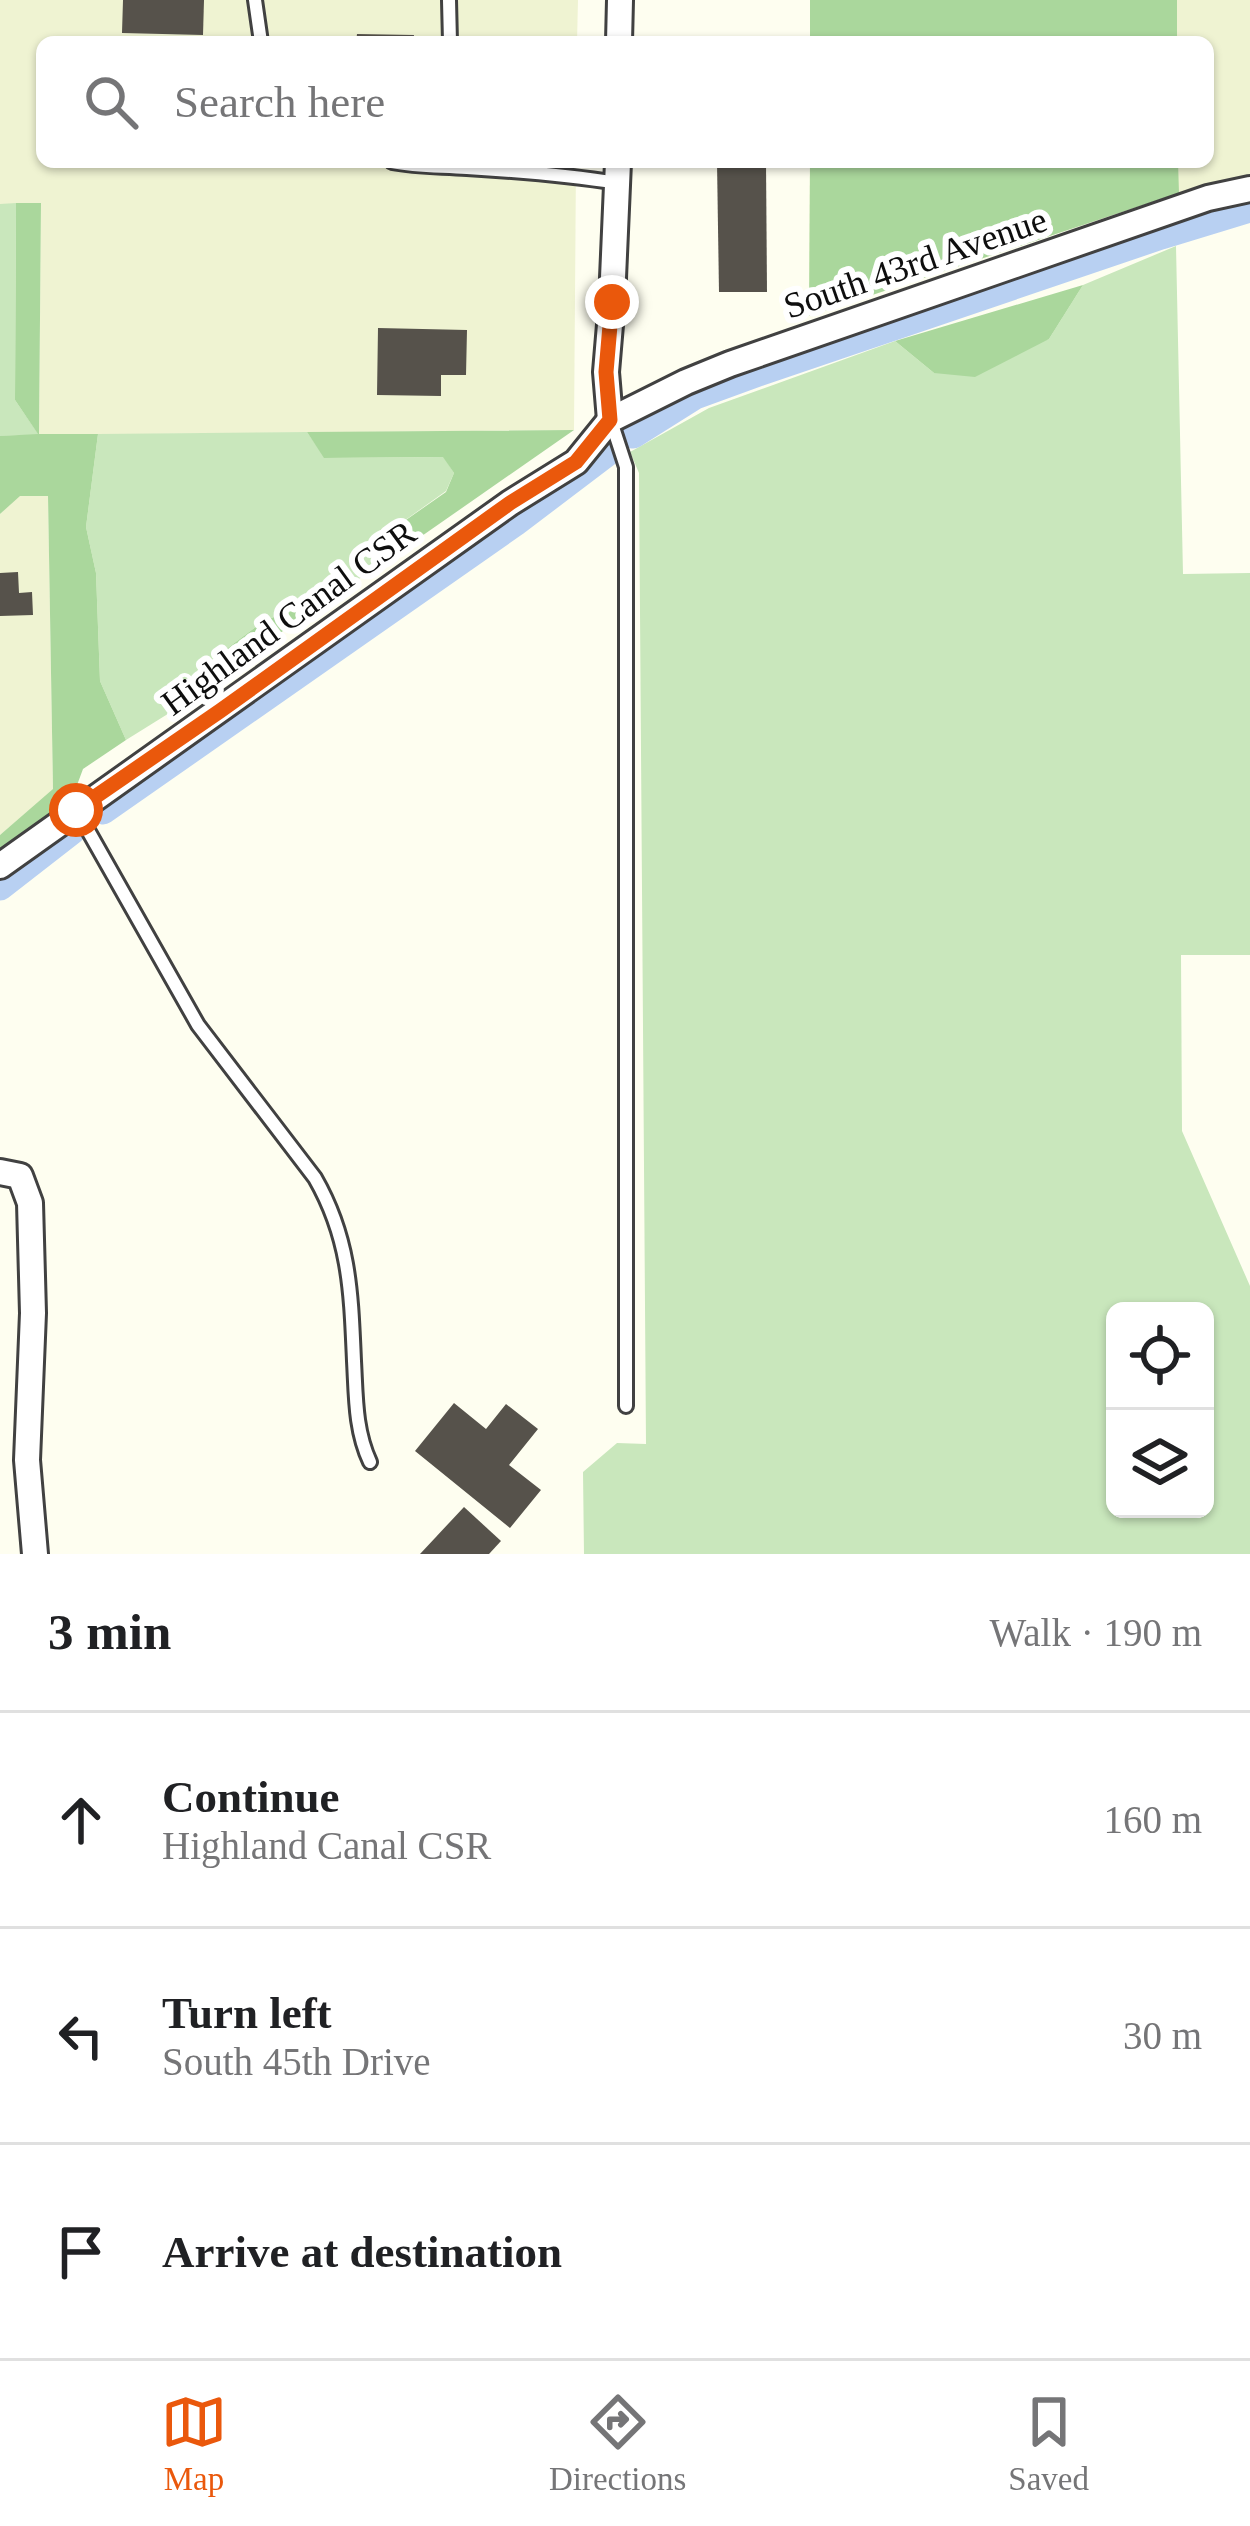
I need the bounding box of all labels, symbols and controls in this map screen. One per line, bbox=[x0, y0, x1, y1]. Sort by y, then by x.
search box bbox=[36, 36, 1214, 168]
icon: search bbox=[78, 69, 144, 135]
text: Search here bbox=[174, 77, 385, 127]
street label: South 43rd Avenue bbox=[779, 199, 1052, 327]
route end bbox=[585, 275, 639, 329]
street label: Highland Canal CSR bbox=[154, 512, 423, 723]
route start bbox=[49, 783, 103, 837]
map controls bbox=[1106, 1302, 1214, 1518]
button: locate bbox=[1106, 1302, 1214, 1410]
button: layers bbox=[1106, 1410, 1214, 1518]
text: 3 min bbox=[48, 1604, 171, 1660]
text: Walk · 190 m bbox=[990, 1611, 1202, 1654]
text: Continue bbox=[162, 1772, 340, 1822]
icon: ahead bbox=[48, 1787, 114, 1853]
text: 160 m bbox=[1103, 1798, 1202, 1841]
text: Highland Canal CSR bbox=[162, 1824, 491, 1867]
text: Turn left bbox=[162, 1988, 332, 2038]
icon: left bbox=[48, 2003, 114, 2069]
text: 30 m bbox=[1123, 2014, 1202, 2057]
text: South 45th Drive bbox=[162, 2040, 431, 2083]
icon: arrive bbox=[48, 2219, 114, 2285]
text: Arrive at destination bbox=[162, 2227, 562, 2277]
tab: Map bbox=[161, 2389, 227, 2498]
tab: Directions bbox=[549, 2389, 686, 2498]
tab: Saved bbox=[1008, 2389, 1089, 2498]

